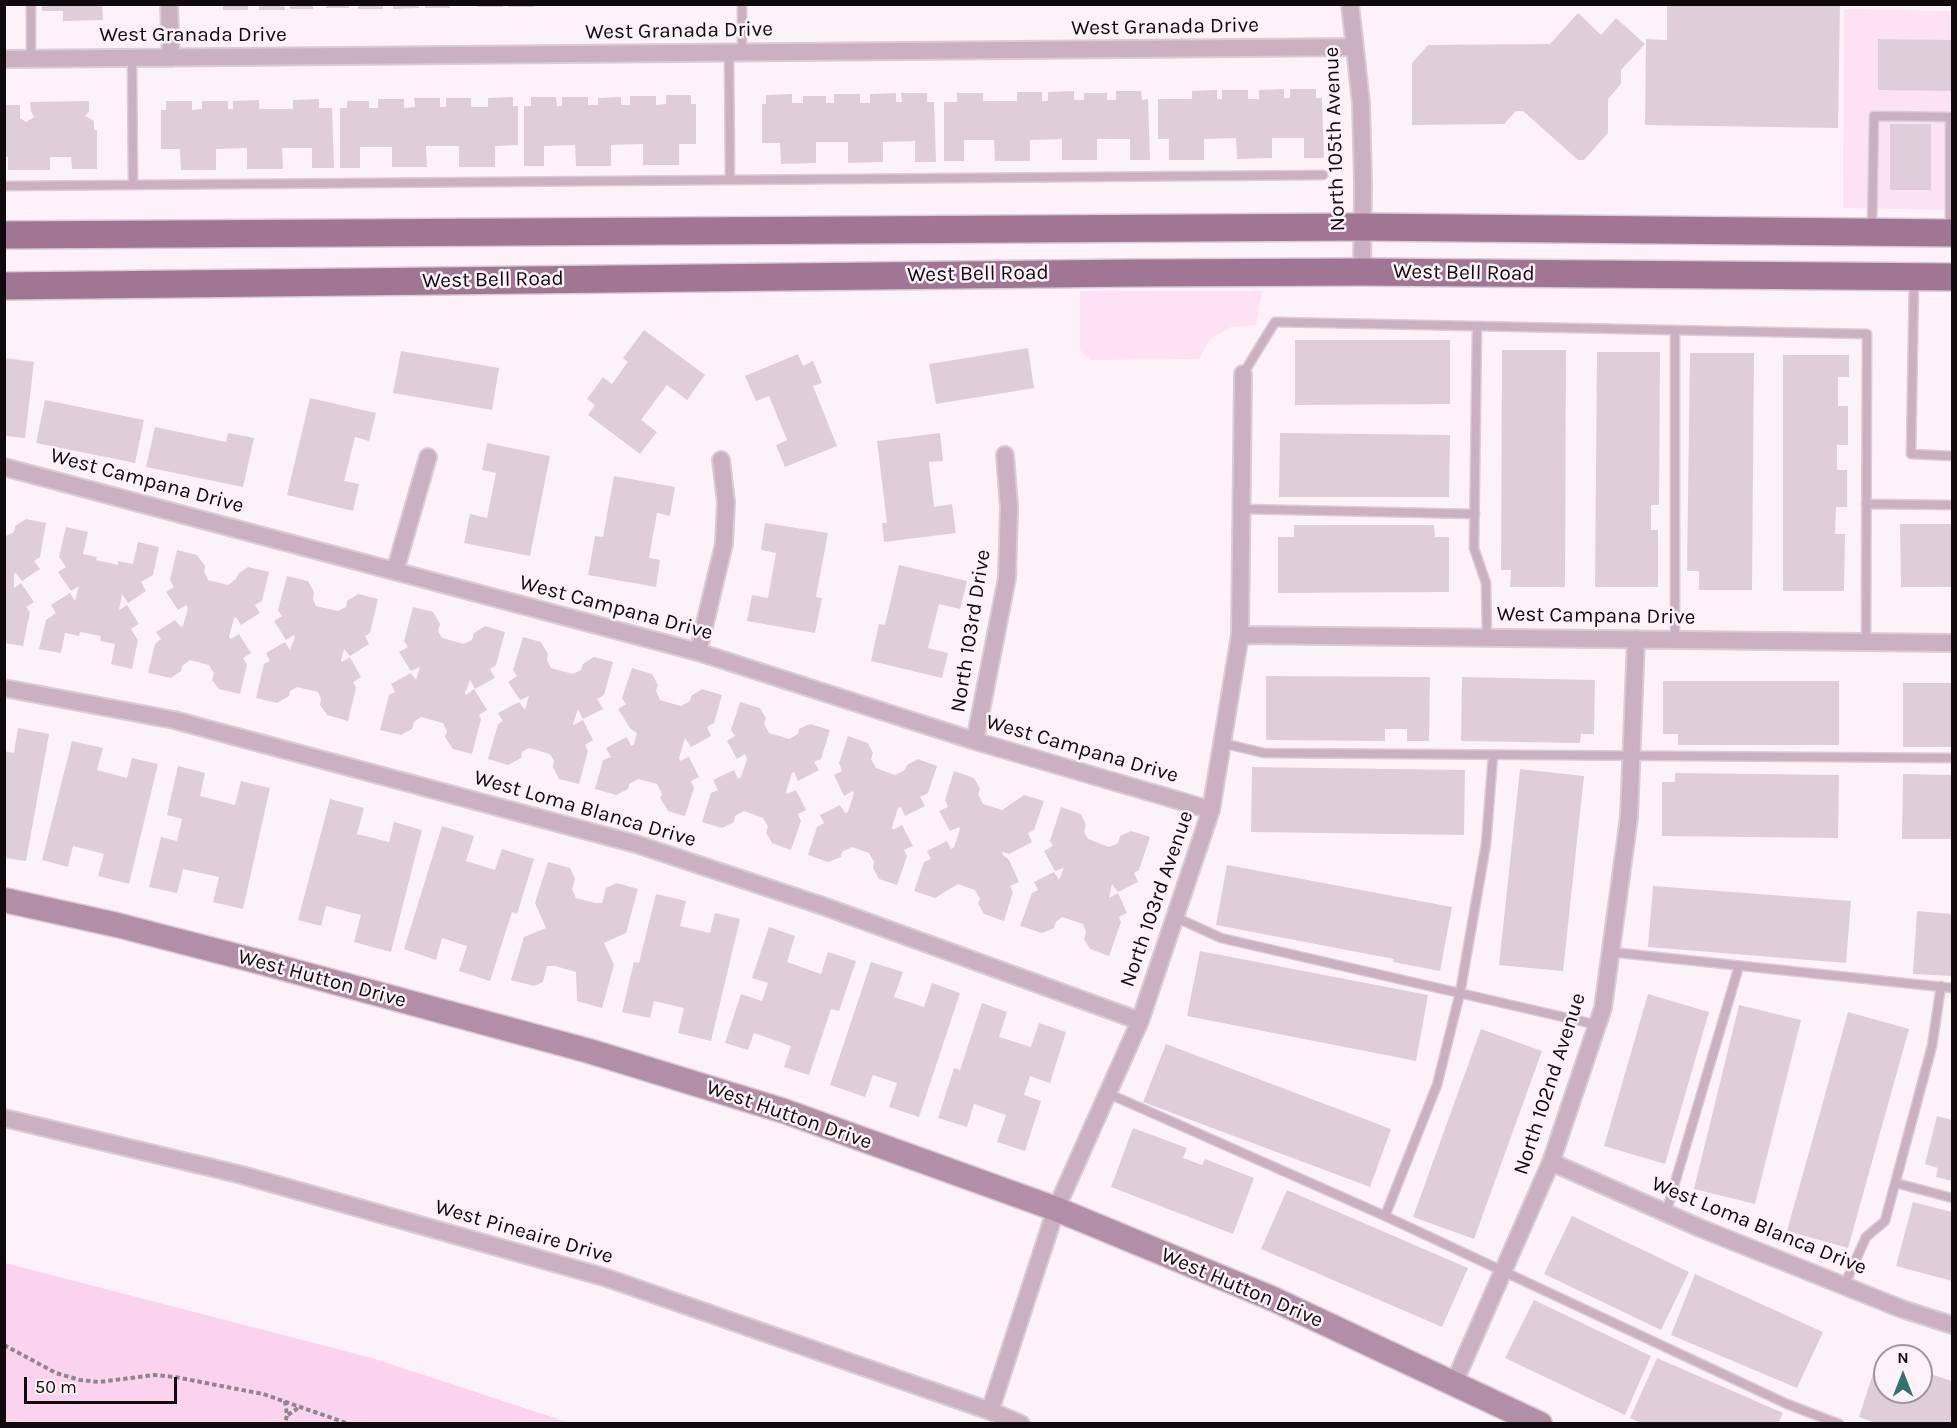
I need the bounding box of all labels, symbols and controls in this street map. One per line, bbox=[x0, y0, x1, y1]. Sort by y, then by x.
street label: West Granada Drive bbox=[1071, 13, 1259, 41]
street label: West Granada Drive bbox=[585, 17, 773, 45]
street label: West Granada Drive bbox=[99, 22, 287, 48]
street label: North 105th Avenue bbox=[1319, 46, 1351, 232]
street label: West Bell Road bbox=[1393, 259, 1535, 287]
street label: West Bell Road bbox=[907, 260, 1049, 288]
street label: West Bell Road bbox=[422, 266, 564, 294]
street label: West Campana Drive bbox=[48, 443, 246, 519]
street label: North 103rd Drive bbox=[946, 548, 996, 714]
street label: West Campana Drive bbox=[517, 570, 715, 646]
street label: West Campana Drive bbox=[1496, 602, 1696, 630]
street label: West Campana Drive bbox=[983, 709, 1181, 789]
street label: West Loma Blanca Drive bbox=[471, 765, 699, 853]
street label: North 103rd Avenue bbox=[1115, 807, 1199, 991]
street label: West Hutton Drive bbox=[235, 944, 409, 1014]
street label: North 102nd Avenue bbox=[1509, 990, 1591, 1178]
street label: West Hutton Drive bbox=[703, 1075, 875, 1155]
street label: West Loma Blanca Drive bbox=[1648, 1171, 1870, 1281]
street label: West Pineaire Drive bbox=[432, 1194, 616, 1270]
street label: West Hutton Drive bbox=[1157, 1242, 1327, 1334]
north arrow bbox=[1873, 1344, 1933, 1404]
text: N bbox=[1897, 1348, 1909, 1367]
scale bar bbox=[27, 1365, 180, 1403]
text: 50 m bbox=[35, 1376, 77, 1398]

